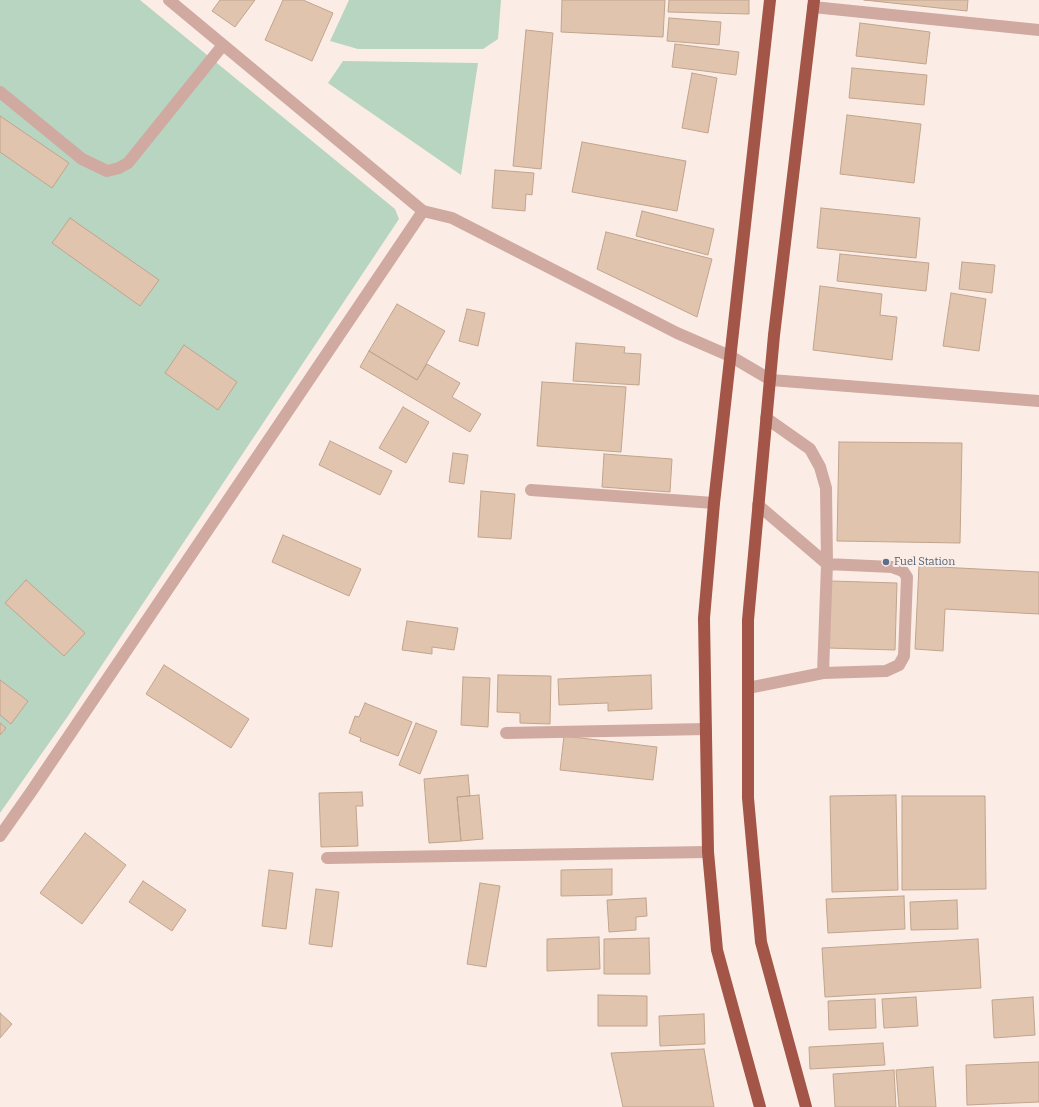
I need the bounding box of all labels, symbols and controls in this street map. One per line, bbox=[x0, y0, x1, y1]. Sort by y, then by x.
place label: Fuel Station bbox=[894, 555, 955, 569]
marker: Fuel Station bbox=[881, 557, 891, 567]

